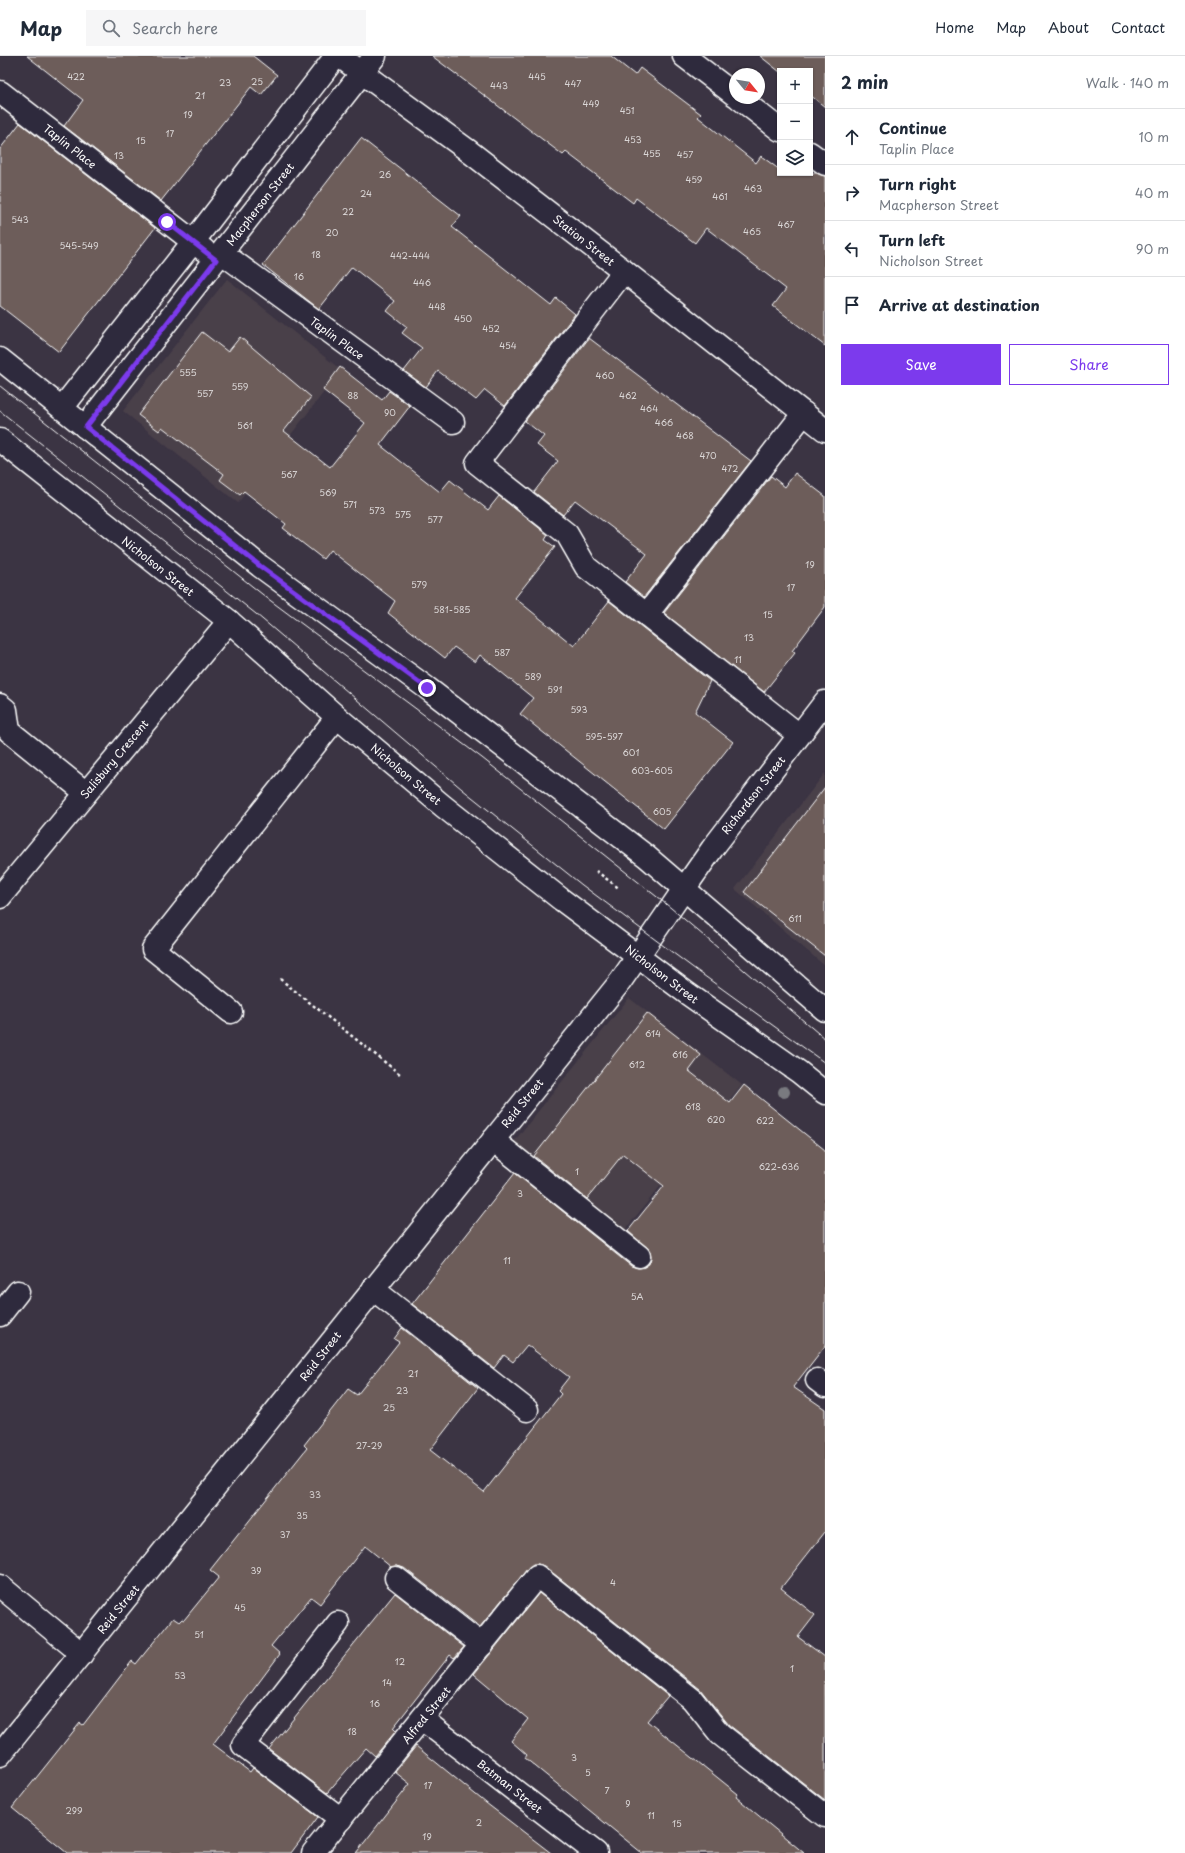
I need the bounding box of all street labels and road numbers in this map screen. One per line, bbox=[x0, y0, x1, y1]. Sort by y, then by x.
street label: Taplin Place bbox=[40, 120, 101, 173]
street label: Macpherson Street bbox=[222, 158, 298, 249]
street label: Station Street bbox=[549, 210, 619, 270]
street label: Taplin Place bbox=[306, 312, 368, 364]
street label: Nicholson Street bbox=[118, 532, 198, 600]
street label: Salisbury Crescent bbox=[76, 715, 153, 802]
street label: Nicholson Street bbox=[367, 739, 446, 809]
street label: Richardson Street bbox=[717, 752, 789, 838]
street label: Nicholson Street bbox=[622, 941, 703, 1008]
street label: Reid Street bbox=[497, 1074, 547, 1131]
street label: Reid Street bbox=[295, 1327, 345, 1384]
street label: Reid Street bbox=[93, 1580, 143, 1637]
street label: Alfred Street bbox=[398, 1682, 455, 1747]
street label: Batman Street bbox=[474, 1755, 547, 1817]

